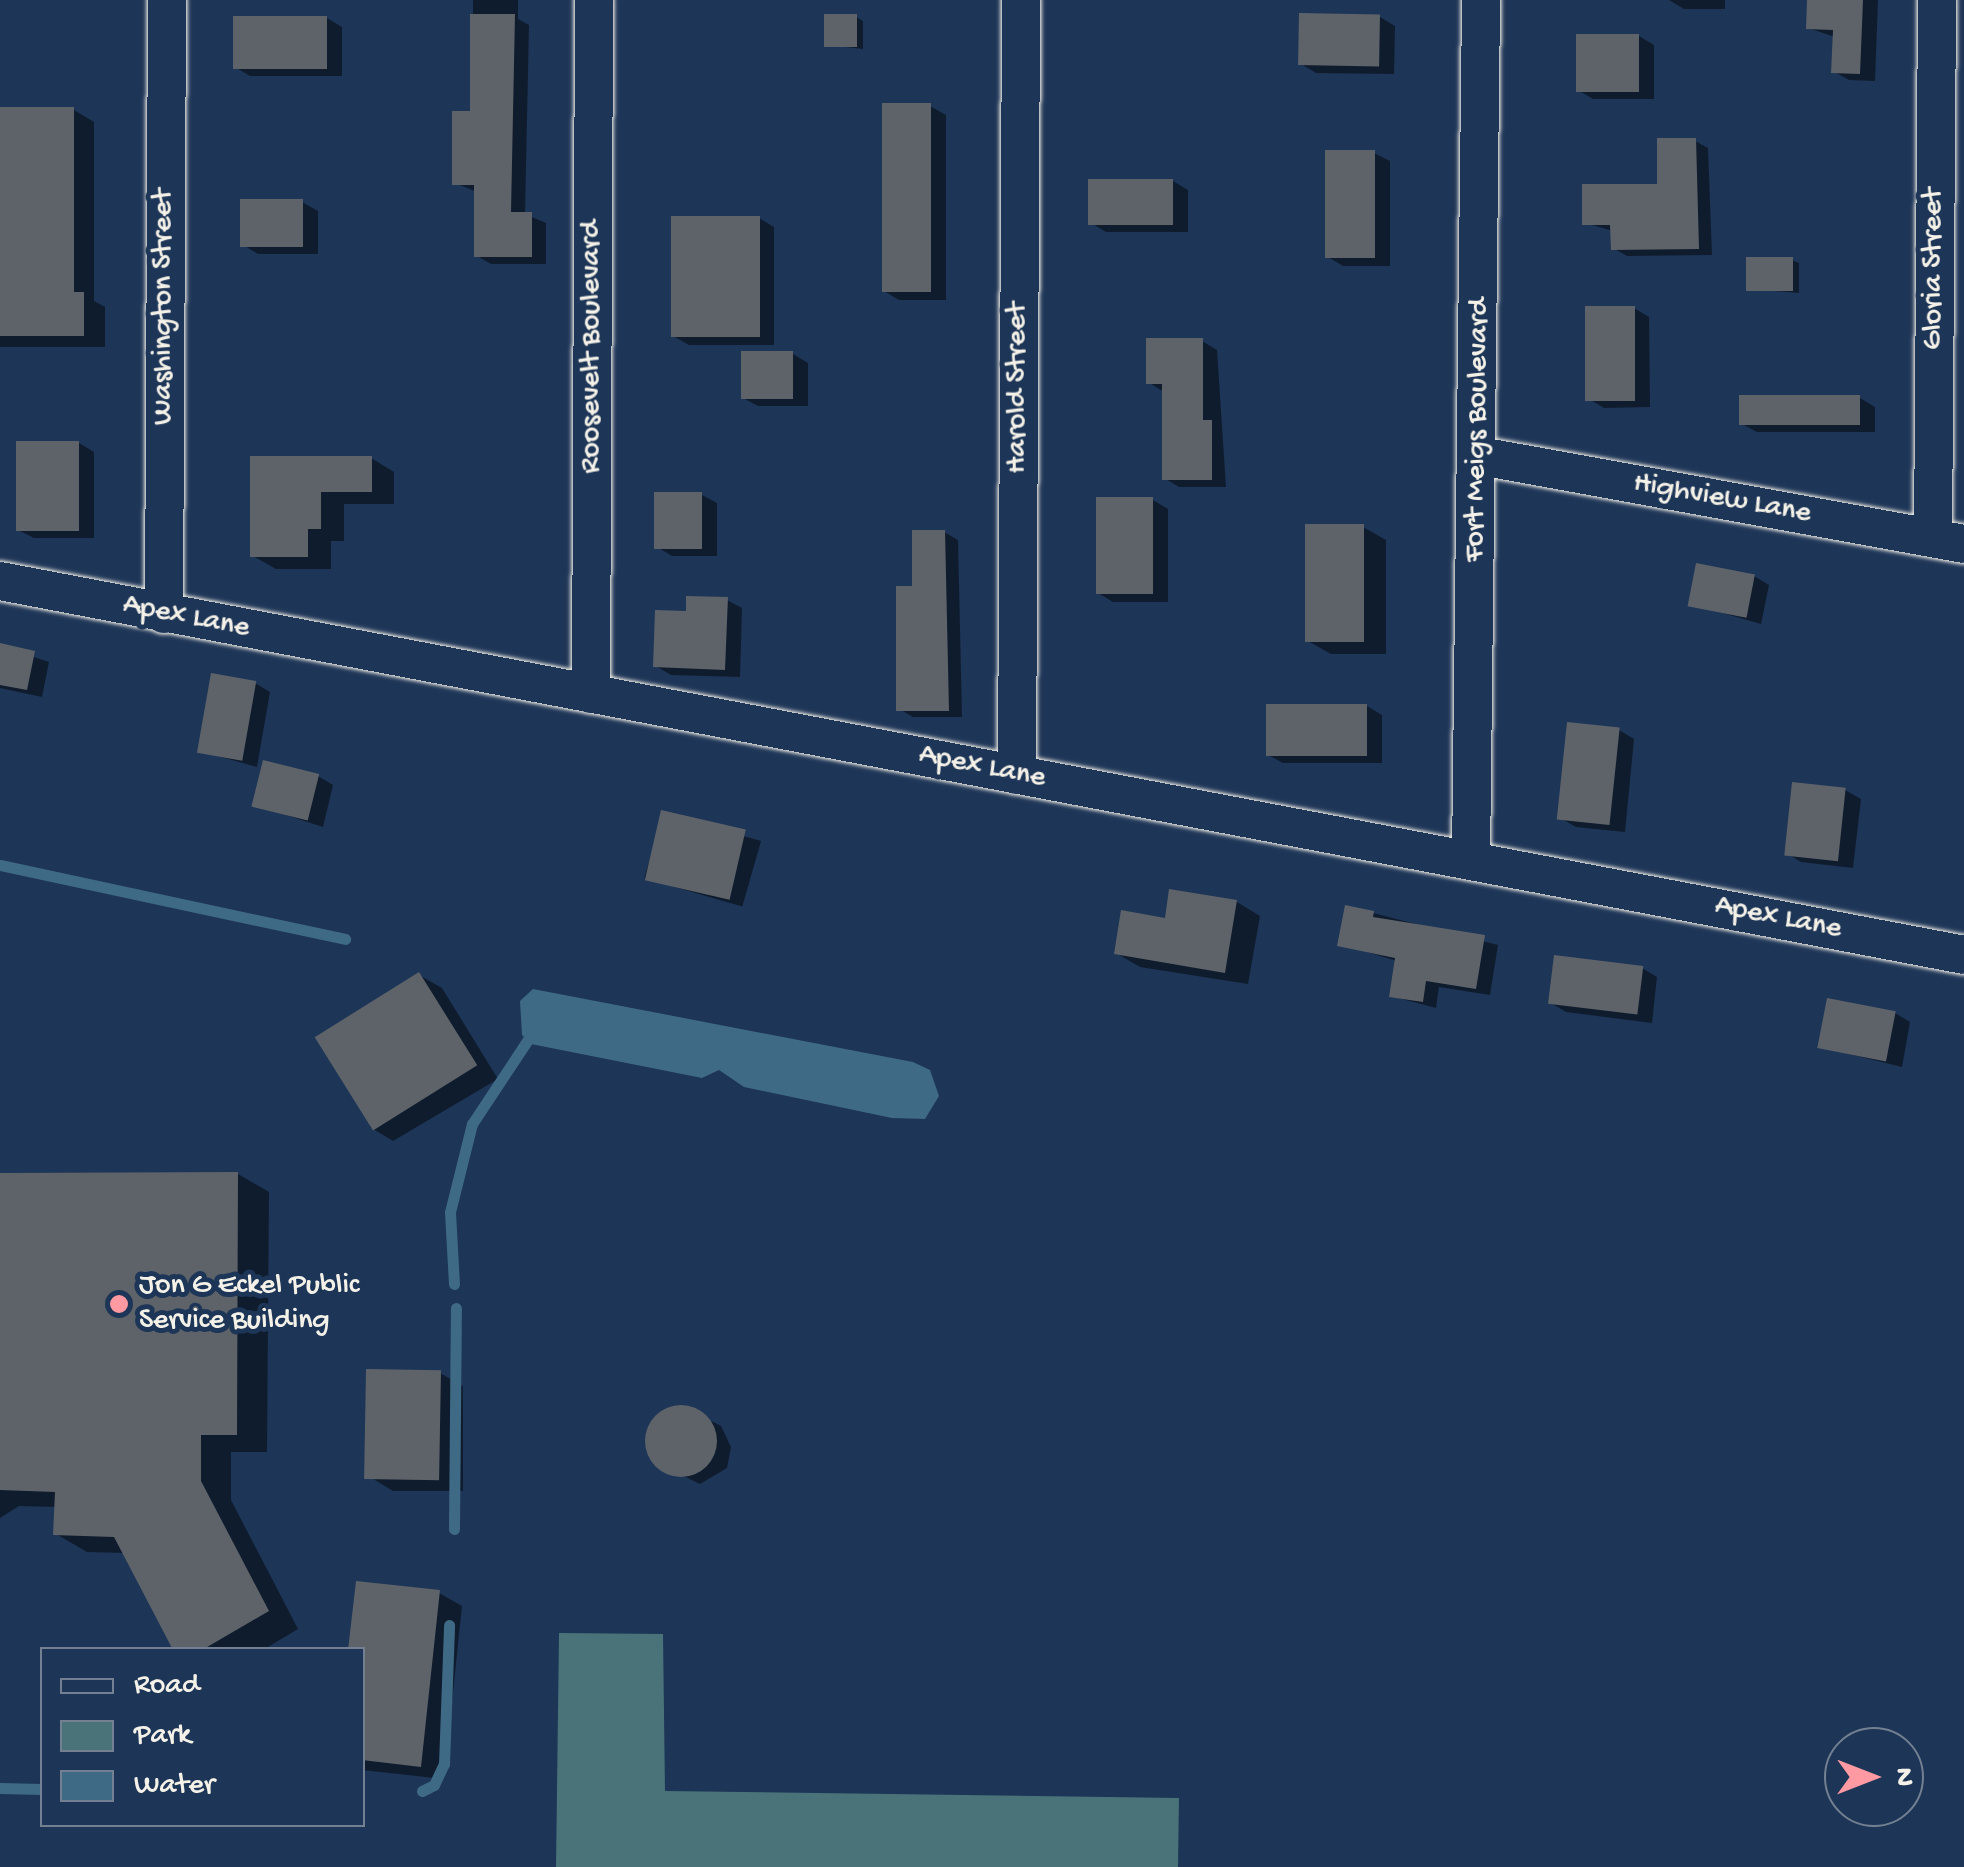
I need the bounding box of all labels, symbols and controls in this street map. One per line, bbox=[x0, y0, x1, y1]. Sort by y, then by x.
street label: Gloria Street bbox=[1917, 188, 1953, 350]
street label: Washington Street bbox=[147, 189, 183, 425]
street label: Roosevelt Boulevard bbox=[575, 220, 611, 474]
street label: Fort Meigs Boulevard bbox=[1459, 298, 1499, 562]
street label: Harold Street bbox=[1001, 302, 1037, 474]
street label: Highview Lane bbox=[1630, 467, 1814, 533]
street label: Apex Lane bbox=[120, 588, 252, 648]
street label: Apex Lane bbox=[916, 738, 1048, 798]
street label: Apex Lane bbox=[1712, 889, 1844, 949]
place label: Jon G Eckel Public Service Building bbox=[139, 1269, 359, 1340]
marker: Jon G Eckel Public Service Building bbox=[108, 1293, 130, 1315]
legend bbox=[40, 1647, 365, 1827]
text: Road bbox=[134, 1669, 200, 1704]
text: Park bbox=[134, 1719, 191, 1754]
north arrow bbox=[1824, 1727, 1924, 1827]
text: N bbox=[1886, 1768, 1919, 1786]
text: Water bbox=[134, 1769, 215, 1804]

